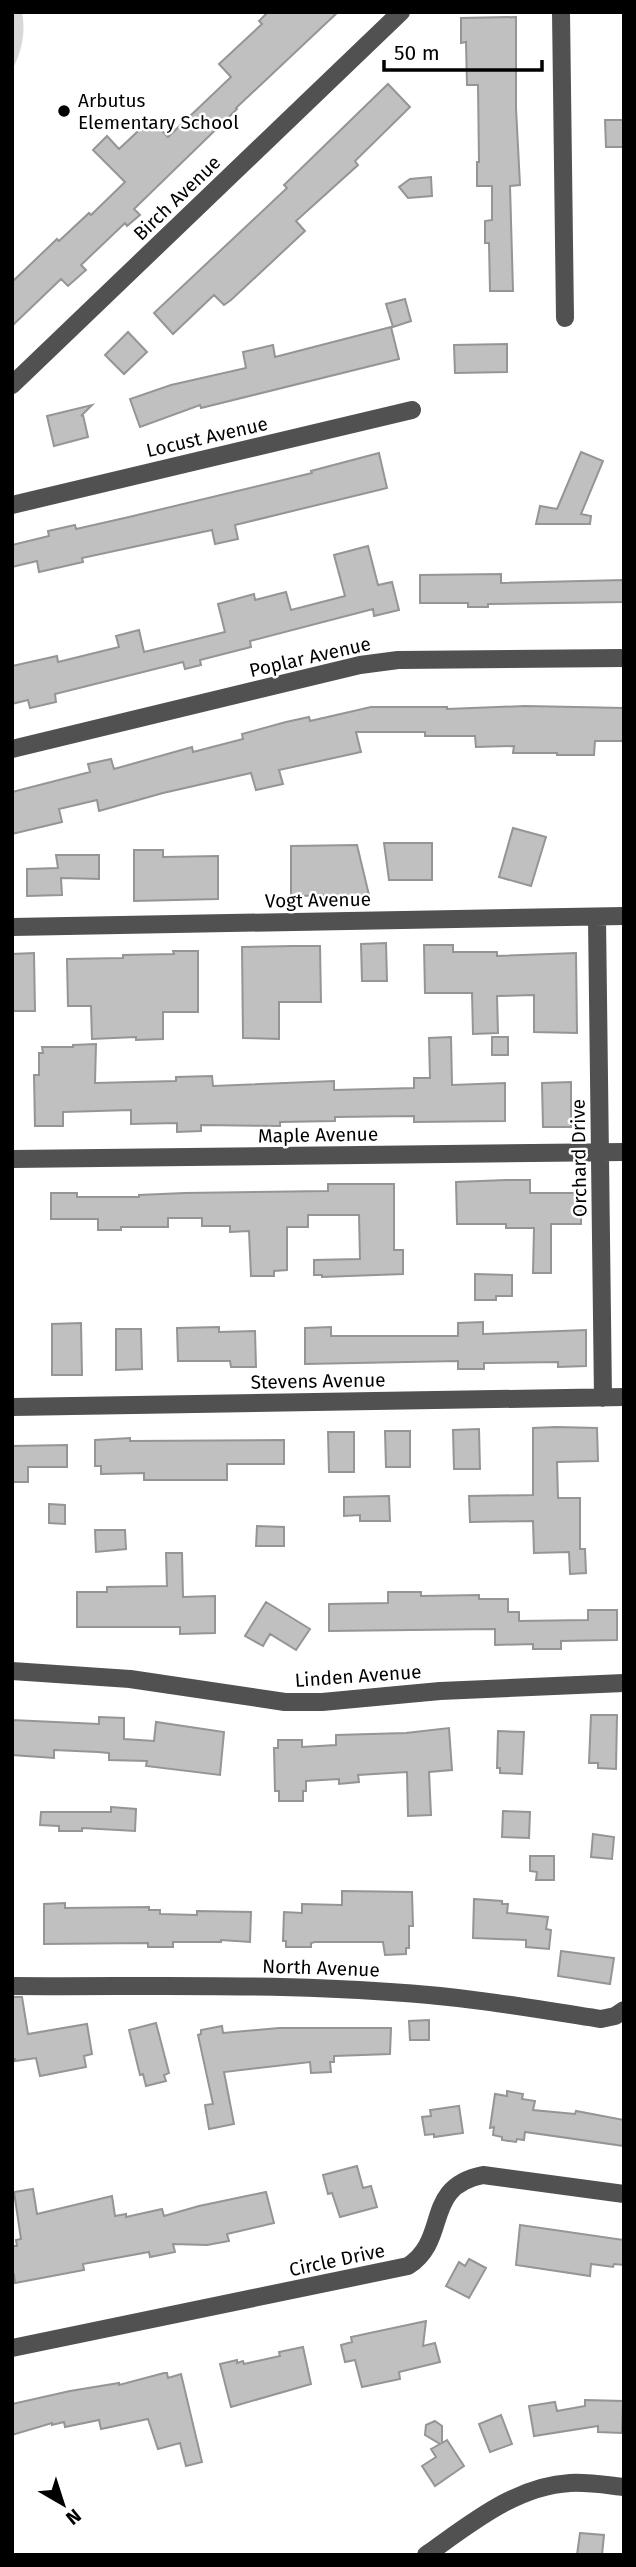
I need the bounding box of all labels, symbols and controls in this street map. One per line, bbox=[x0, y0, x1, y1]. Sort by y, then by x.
scale bar bbox=[384, 28, 542, 72]
text: 50 m bbox=[394, 40, 440, 66]
place label: Arbutus Elementary School bbox=[78, 89, 239, 134]
marker: Arbutus Elementary School bbox=[56, 103, 72, 119]
street label: Birch Avenue bbox=[129, 151, 225, 245]
street label: Locust Avenue bbox=[144, 412, 270, 462]
street label: Poplar Avenue bbox=[247, 632, 373, 682]
street label: Vogt Avenue bbox=[265, 888, 371, 912]
street label: Orchard Drive bbox=[566, 1099, 592, 1217]
street label: Maple Avenue bbox=[258, 1122, 378, 1148]
street label: Stevens Avenue bbox=[250, 1368, 386, 1394]
street label: Linden Avenue bbox=[294, 1660, 422, 1692]
street label: North Avenue bbox=[262, 1954, 380, 1982]
street label: Circle Drive bbox=[287, 2239, 387, 2281]
north arrow bbox=[28, 2469, 98, 2539]
text: N bbox=[61, 2504, 86, 2530]

